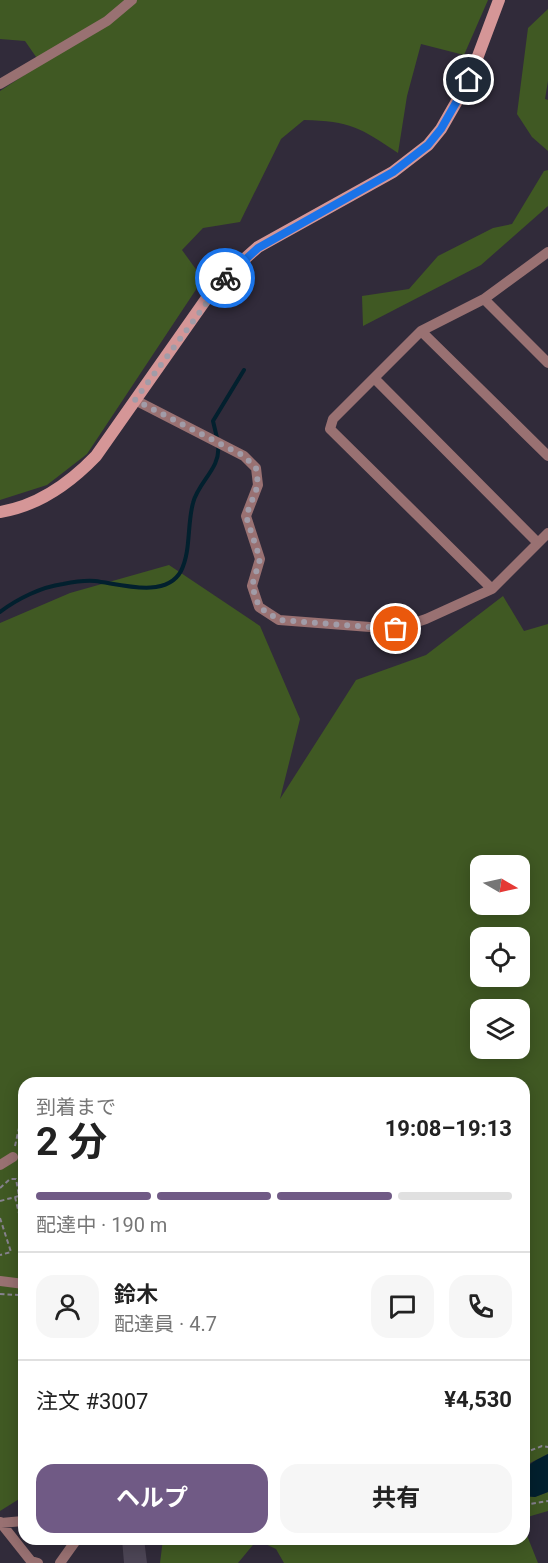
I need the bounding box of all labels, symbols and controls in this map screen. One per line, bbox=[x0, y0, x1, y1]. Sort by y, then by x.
pin bbox=[443, 54, 494, 105]
icon: home bbox=[452, 63, 485, 96]
courier bbox=[195, 248, 255, 308]
icon: bike bbox=[209, 262, 242, 295]
pin bbox=[370, 603, 421, 654]
icon: bag bbox=[379, 612, 412, 645]
north arrow bbox=[470, 855, 530, 915]
map controls bbox=[470, 855, 530, 1059]
button: locate bbox=[470, 927, 530, 987]
button: layers bbox=[470, 999, 530, 1059]
text: 到着まで bbox=[36, 1095, 116, 1119]
text: 19:08–19:13 bbox=[385, 1116, 512, 1141]
text: 2 分 bbox=[36, 1119, 107, 1165]
text: 配達中 · 190 m bbox=[36, 1213, 167, 1237]
button: person bbox=[36, 1275, 99, 1338]
button: chat bbox=[371, 1275, 434, 1338]
button: phone bbox=[449, 1275, 512, 1338]
text: 鈴木 bbox=[114, 1282, 158, 1307]
text: 配達員 · 4.7 bbox=[114, 1312, 217, 1336]
text: ¥4,530 bbox=[444, 1387, 512, 1412]
text: 注文 #3007 bbox=[36, 1389, 148, 1414]
button: ヘルプ bbox=[36, 1464, 268, 1533]
button: 共有 bbox=[280, 1464, 512, 1533]

